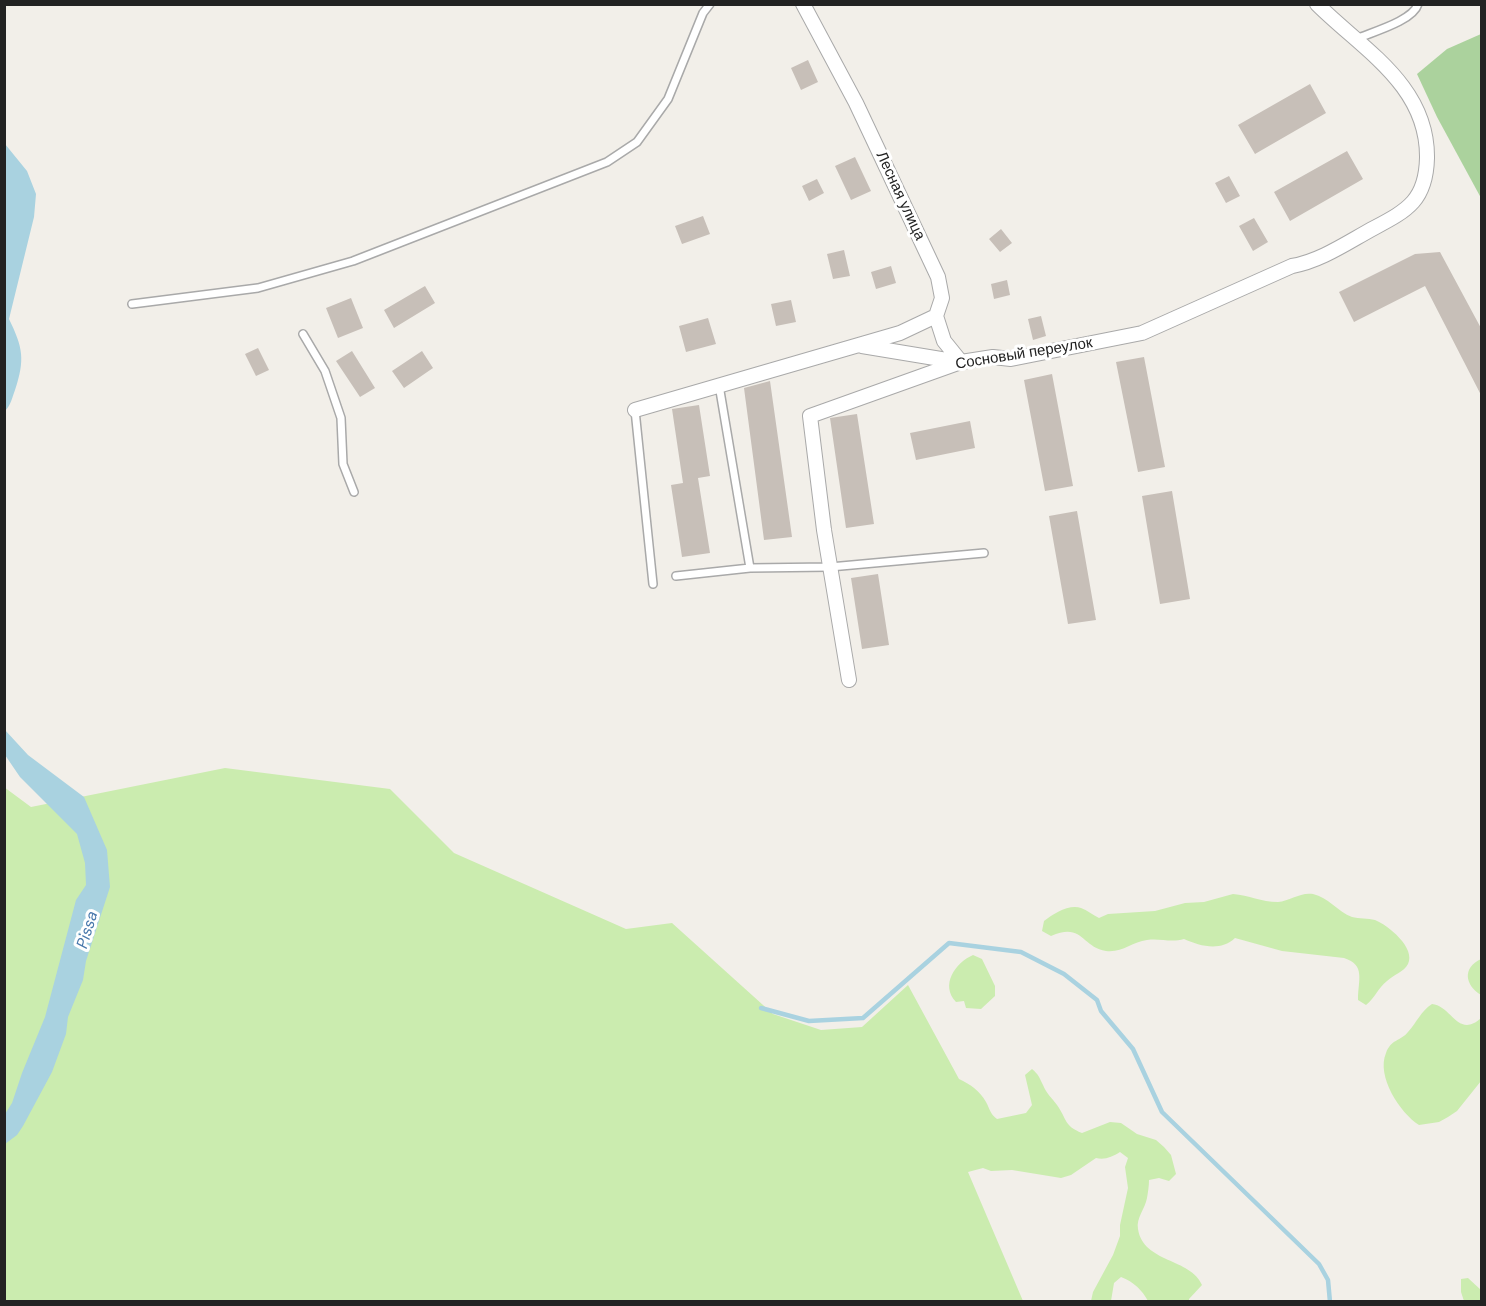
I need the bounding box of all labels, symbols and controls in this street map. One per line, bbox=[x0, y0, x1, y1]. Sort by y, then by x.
street label: Лесная улица bbox=[872, 149, 928, 243]
street label: Сосновый переулок bbox=[954, 334, 1094, 374]
water label: Pissa bbox=[73, 909, 103, 951]

